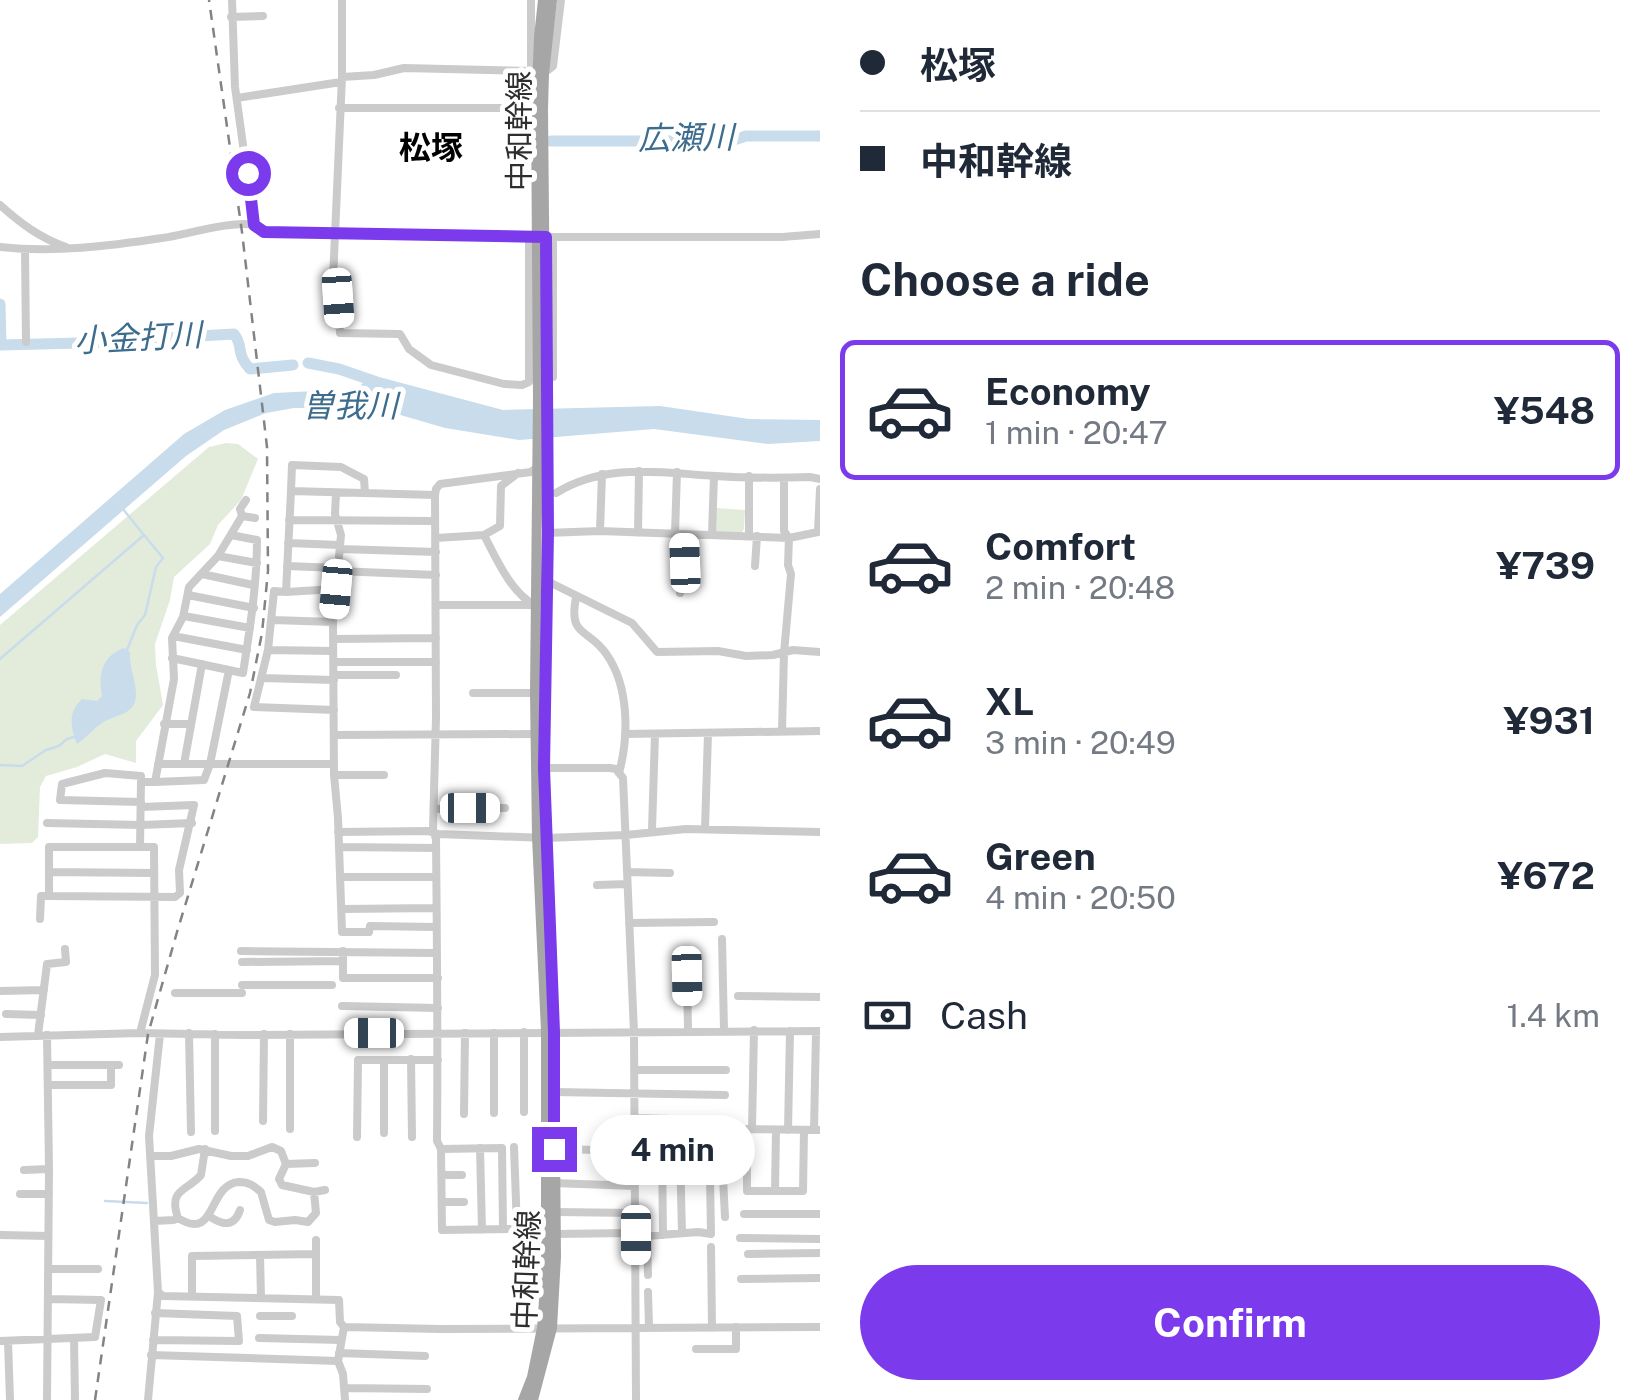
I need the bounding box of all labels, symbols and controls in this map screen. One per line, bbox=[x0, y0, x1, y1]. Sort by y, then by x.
text: 松塚 bbox=[920, 43, 996, 88]
street label: 中和幹線 bbox=[501, 71, 537, 191]
water label: 広瀬川 bbox=[638, 118, 737, 157]
district label: 松塚 bbox=[399, 129, 463, 166]
text: 中和幹線 bbox=[920, 139, 1072, 184]
route start bbox=[226, 151, 271, 196]
text: Choose a ride bbox=[860, 253, 1150, 306]
car bbox=[321, 267, 355, 329]
water label: 小金打川 bbox=[73, 316, 206, 359]
icon: car bbox=[865, 365, 955, 455]
text: Economy bbox=[985, 369, 1151, 414]
water label: 曽我川 bbox=[302, 387, 401, 424]
text: ¥548 bbox=[1494, 388, 1595, 433]
text: 1 min · 20:47 bbox=[985, 414, 1168, 451]
icon: car bbox=[865, 520, 955, 610]
text: Comfort bbox=[985, 524, 1136, 569]
car bbox=[669, 532, 701, 594]
text: ¥739 bbox=[1496, 543, 1595, 588]
car bbox=[318, 558, 354, 620]
text: 2 min · 20:48 bbox=[985, 569, 1175, 606]
icon: car bbox=[865, 675, 955, 765]
text: XL bbox=[985, 679, 1034, 724]
text: ¥931 bbox=[1504, 698, 1595, 743]
text: 3 min · 20:49 bbox=[985, 724, 1176, 761]
car bbox=[440, 793, 500, 823]
icon: car bbox=[865, 830, 955, 920]
text: Green bbox=[985, 834, 1096, 879]
text: ¥672 bbox=[1497, 853, 1595, 898]
text: 4 min · 20:50 bbox=[985, 879, 1176, 916]
car bbox=[671, 946, 703, 1006]
icon: cash bbox=[860, 988, 915, 1043]
text: Cash bbox=[940, 993, 1028, 1038]
text: 1.4 km bbox=[1506, 997, 1600, 1034]
car bbox=[344, 1018, 404, 1048]
callout: 4 min bbox=[589, 1114, 754, 1184]
route end bbox=[532, 1127, 577, 1172]
text: 4 min bbox=[630, 1131, 715, 1168]
car bbox=[621, 1205, 651, 1265]
street label: 中和幹線 bbox=[506, 1209, 546, 1331]
button: Confirm bbox=[860, 1265, 1600, 1380]

